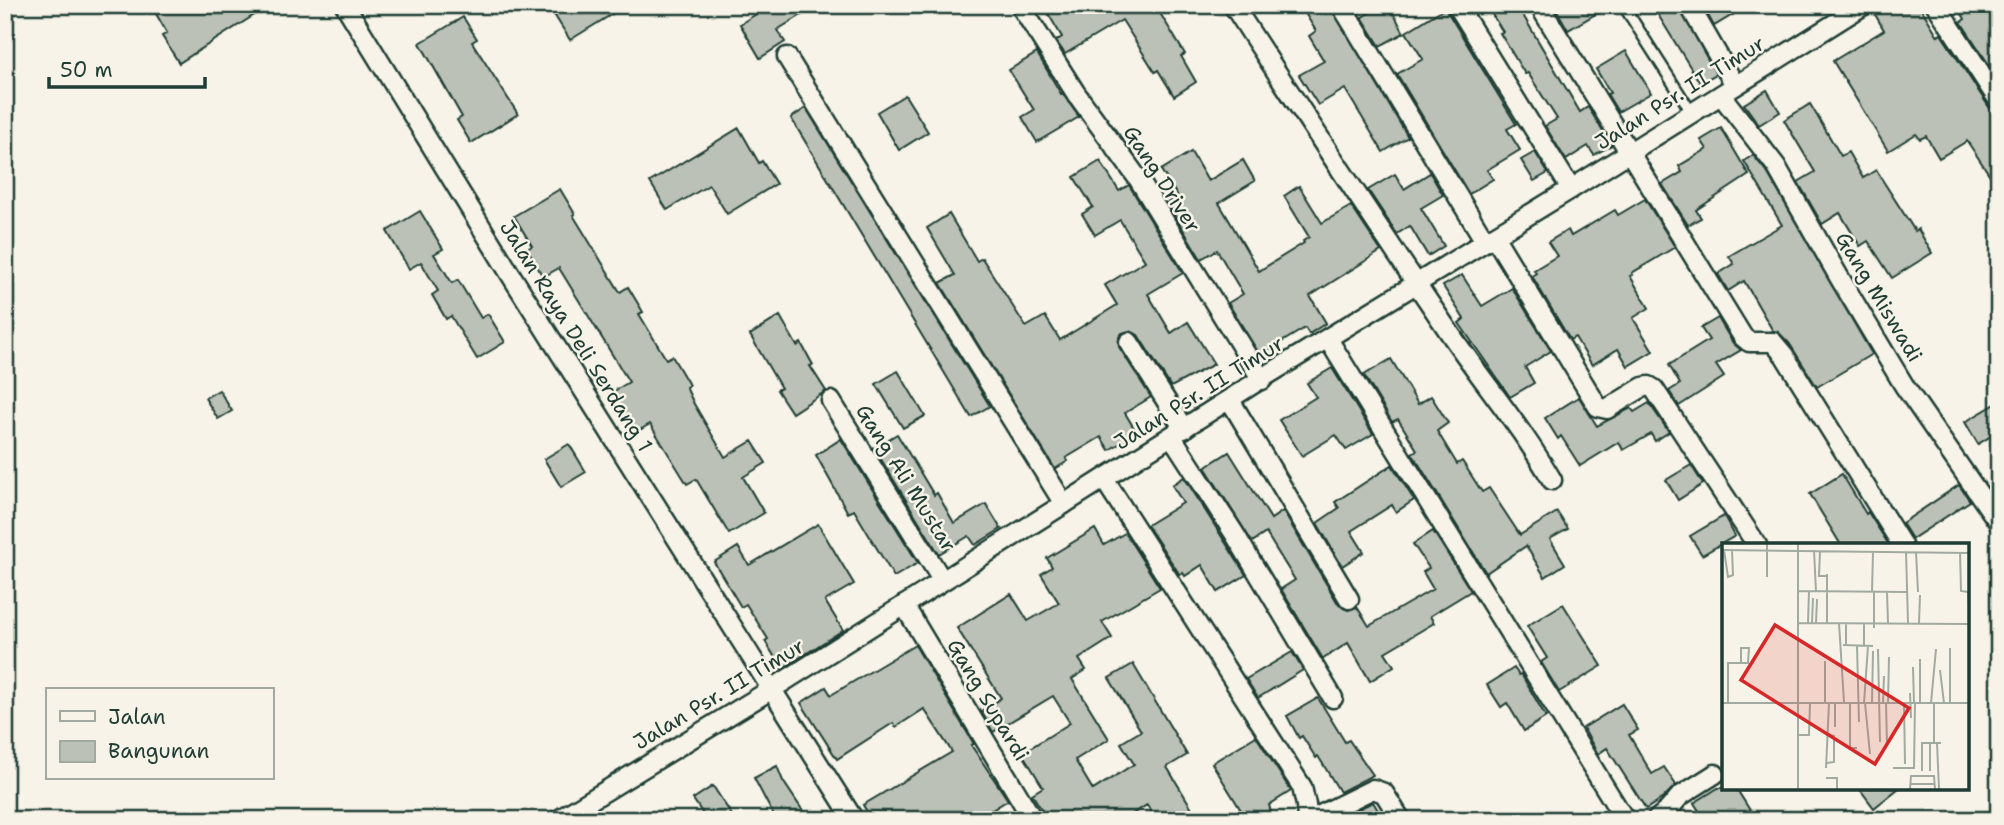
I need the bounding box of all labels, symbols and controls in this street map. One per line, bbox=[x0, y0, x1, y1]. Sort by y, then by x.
street label: Jalan Psr. II Timur bbox=[1590, 29, 1770, 156]
scale bar bbox=[49, 46, 205, 90]
text: 50 m bbox=[60, 56, 113, 84]
street label: Gang Driver bbox=[1117, 120, 1207, 238]
street label: Jalan Raya Deli Serdang 1 bbox=[493, 215, 659, 457]
street label: Gang Miswadi bbox=[1829, 227, 1929, 367]
street label: Jalan Psr. II Timur bbox=[1109, 329, 1289, 456]
street label: Gang Ali Mustar bbox=[849, 399, 963, 557]
inset map bbox=[1722, 543, 1969, 790]
street label: Jalan Psr. II Timur bbox=[628, 632, 810, 756]
street label: Gang Supardi bbox=[941, 634, 1035, 766]
legend bbox=[46, 688, 273, 780]
text: Jalan bbox=[108, 703, 166, 731]
text: Bangunan bbox=[108, 737, 209, 765]

